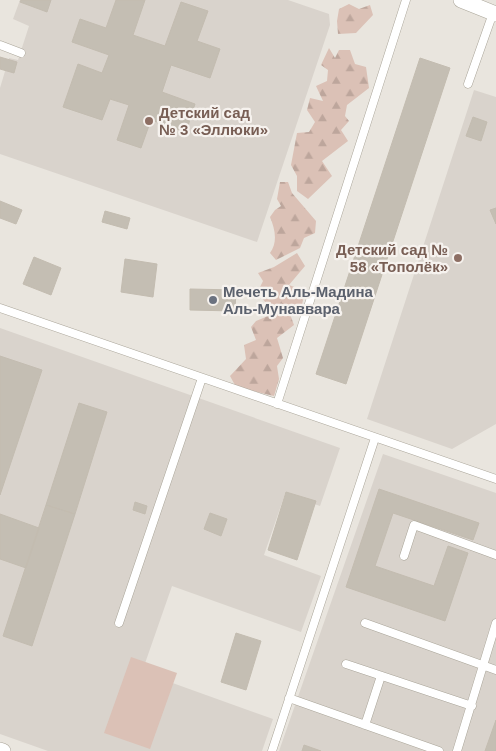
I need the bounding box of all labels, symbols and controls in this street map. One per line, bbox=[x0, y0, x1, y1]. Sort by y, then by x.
place label: Детский сад № 3 «Эллюки» bbox=[159, 104, 268, 138]
marker: Детский сад № 3 «Эллюки» bbox=[143, 115, 155, 127]
place label: Детский сад № 58 «Тополёк» bbox=[336, 241, 448, 275]
marker: Детский сад № 58 «Тополёк» bbox=[452, 252, 464, 264]
place label: Мечеть Аль-Мадина Аль-Мунаввара bbox=[223, 283, 373, 317]
marker: Мечеть Аль-Мадина Аль-Мунаввара bbox=[207, 294, 219, 306]

